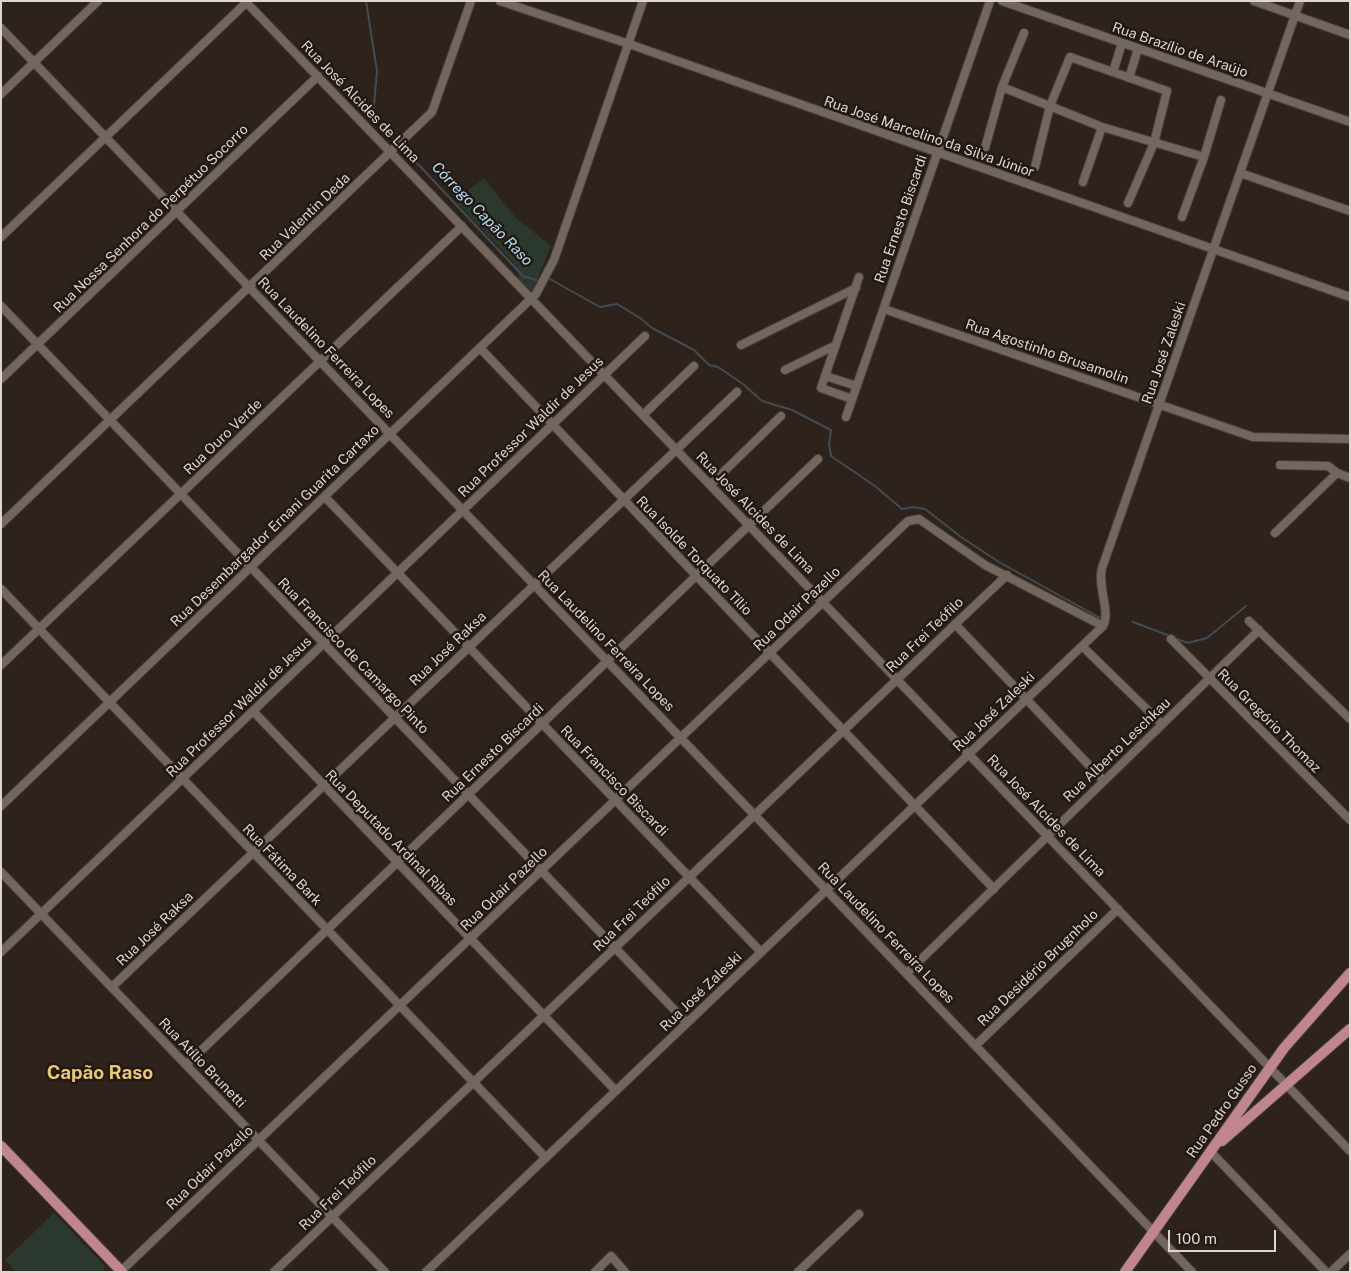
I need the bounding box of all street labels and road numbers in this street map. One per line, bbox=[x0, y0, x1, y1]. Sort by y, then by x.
street label: Rua Brazílio de Araújo bbox=[1110, 19, 1250, 81]
street label: Rua José Alcides de Lima bbox=[297, 38, 423, 166]
street label: Rua José Marcelino da Silva Júnior bbox=[822, 93, 1036, 181]
street label: Rua Nossa Senhora do Perpétuo Socorro bbox=[50, 121, 252, 317]
street label: Rua Ernesto Biscardi bbox=[871, 153, 931, 285]
street label: Rua Valentin Deda bbox=[256, 170, 354, 264]
street label: Rua Laudelino Ferreira Lopes bbox=[254, 274, 398, 422]
street label: Rua José Zaleski bbox=[1139, 300, 1189, 406]
street label: Rua Agostinho Brusamolin bbox=[963, 316, 1131, 388]
street label: Rua Professor Waldir de Jesus bbox=[455, 353, 607, 501]
street label: Rua Ouro Verde bbox=[180, 395, 266, 479]
street label: Rua Desembargador Ernani Guarita Cartaxo bbox=[167, 422, 383, 630]
street label: Rua José Alcides de Lima bbox=[692, 449, 818, 577]
street label: Rua Isolde Torquato Tílio bbox=[633, 493, 755, 619]
street label: Rua Odair Pazello bbox=[750, 563, 844, 655]
street label: Rua Laudelino Ferreira Lopes bbox=[534, 567, 678, 715]
street label: Rua Francisco de Camargo Pinto bbox=[274, 575, 432, 737]
street label: Rua Frei Teófilo bbox=[883, 594, 967, 676]
street label: Rua José Raksa bbox=[406, 608, 490, 690]
street label: Rua Professor Waldir de Jesus bbox=[163, 633, 315, 781]
street label: Rua Gregório Thomaz bbox=[1214, 666, 1324, 776]
street label: Rua José Zaleski bbox=[950, 669, 1038, 755]
street label: Rua Alberto Leschkau bbox=[1060, 694, 1174, 806]
street label: Rua Ernesto Biscardi bbox=[439, 700, 547, 806]
street label: Rua Francisco Biscardi bbox=[557, 722, 671, 840]
street label: Rua José Alcides de Lima bbox=[983, 752, 1109, 880]
street label: Rua Deputado Ardinal Ribas bbox=[322, 767, 460, 909]
street label: Rua Fátima Bark bbox=[239, 821, 325, 909]
street label: Rua Odair Pazello bbox=[457, 843, 551, 935]
street label: Rua Laudelino Ferreira Lopes bbox=[814, 859, 958, 1007]
street label: Rua Frei Teófilo bbox=[590, 873, 674, 955]
street label: Rua José Raksa bbox=[113, 888, 197, 970]
street label: Rua Desidério Brugnholo bbox=[974, 906, 1102, 1030]
street label: Rua José Zaleski bbox=[657, 949, 745, 1035]
street label: Rua Atílio Brunetti bbox=[155, 1015, 249, 1111]
street label: Rua Pedro Gusso bbox=[1183, 1061, 1261, 1161]
street label: Rua Odair Pazello bbox=[163, 1122, 257, 1214]
street label: Rua Frei Teófilo bbox=[296, 1152, 380, 1234]

